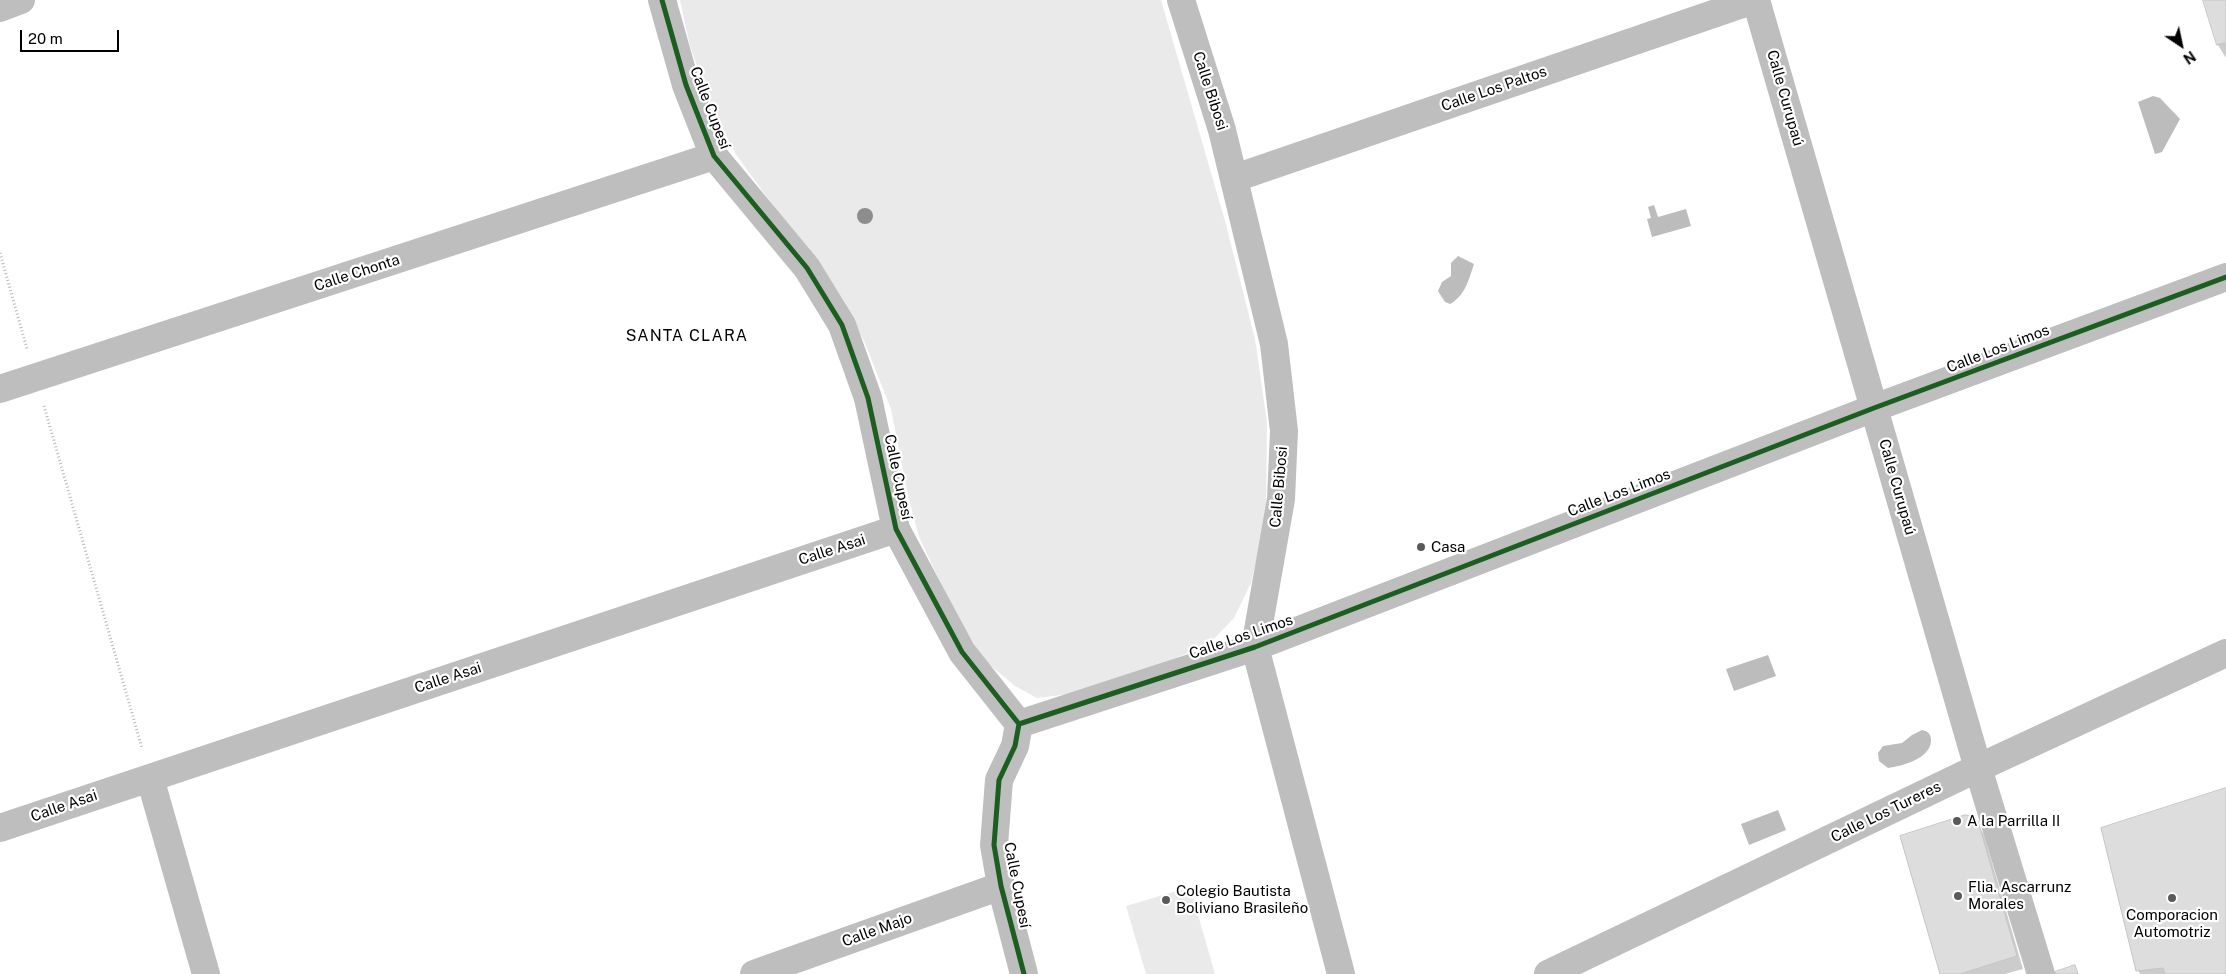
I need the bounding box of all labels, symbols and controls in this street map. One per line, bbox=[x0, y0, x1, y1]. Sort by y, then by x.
scale bar bbox=[22, 20, 121, 52]
north arrow bbox=[2156, 20, 2206, 70]
text: 20 m bbox=[28, 30, 63, 47]
street label: Calle Curupaú bbox=[1763, 48, 1807, 148]
text: N bbox=[2180, 48, 2198, 67]
street label: Calle Bibosi bbox=[1189, 49, 1231, 133]
street label: Calle Los Paltos bbox=[1439, 63, 1549, 115]
street label: Calle Cupesí bbox=[686, 64, 734, 152]
street label: Calle Chonta bbox=[312, 251, 402, 295]
street label: Calle Los Limos bbox=[1944, 321, 2052, 377]
district label: SANTA CLARA bbox=[624, 326, 750, 346]
street label: Calle Cupesí bbox=[880, 433, 916, 521]
street label: Calle Curupaú bbox=[1875, 437, 1919, 537]
street label: Calle Bibosi bbox=[1266, 446, 1292, 528]
street label: Calle Los Limos bbox=[1565, 465, 1673, 521]
street label: Calle Asai bbox=[796, 531, 868, 569]
place label: Casa bbox=[1431, 538, 1465, 556]
marker: Casa bbox=[1415, 541, 1427, 553]
street label: Calle Los Limos bbox=[1187, 611, 1295, 663]
street label: Calle Asai bbox=[412, 659, 484, 697]
street label: Calle Los Tureres bbox=[1828, 778, 1944, 846]
street label: Calle Asai bbox=[28, 786, 100, 826]
place label: A la Parrilla II bbox=[1967, 812, 2060, 830]
marker: A la Parrilla II bbox=[1951, 815, 1963, 827]
street label: Calle Cupesí bbox=[1000, 841, 1034, 929]
place label: Flia. Ascarrunz Morales bbox=[1968, 878, 2071, 913]
place label: Colegio Bautista Boliviano Brasileño bbox=[1176, 882, 1308, 917]
marker: Flia. Ascarrunz Morales bbox=[1952, 890, 1964, 902]
marker: Comporacion Automotriz bbox=[2166, 892, 2178, 904]
marker: Colegio Bautista Boliviano Brasileño bbox=[1160, 894, 1172, 906]
place label: Comporacion Automotriz bbox=[2126, 906, 2218, 941]
street label: Calle Majo bbox=[840, 909, 914, 951]

